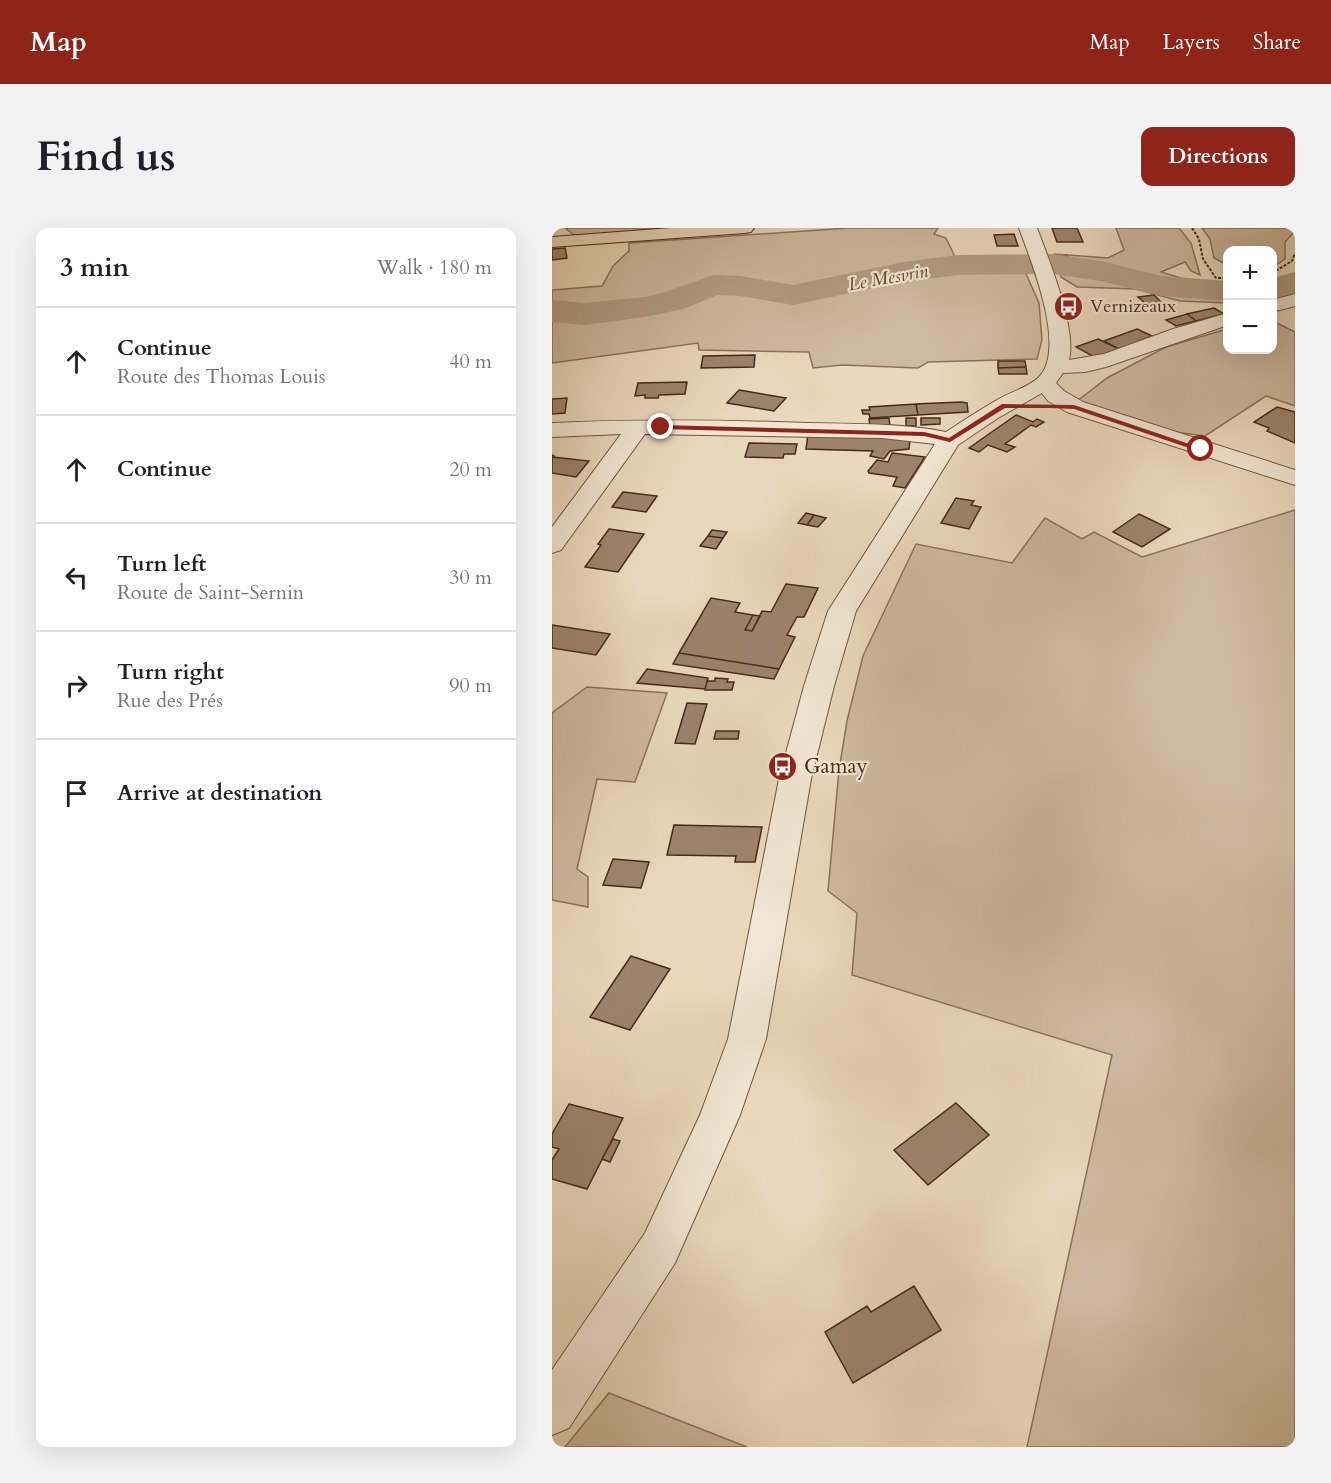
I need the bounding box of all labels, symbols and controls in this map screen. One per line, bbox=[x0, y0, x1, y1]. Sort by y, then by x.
text: Map bbox=[30, 23, 87, 61]
text: Map bbox=[1090, 28, 1130, 57]
text: Layers bbox=[1163, 28, 1220, 57]
text: Share bbox=[1253, 28, 1301, 57]
button: Directions bbox=[1141, 127, 1295, 186]
text: Find us bbox=[36, 128, 176, 185]
map controls bbox=[1223, 246, 1277, 354]
button: + bbox=[1223, 246, 1277, 300]
text: 3 min bbox=[60, 250, 129, 285]
text: Walk · 180 m bbox=[377, 254, 492, 281]
water label: Le Mesvrin bbox=[846, 259, 930, 297]
bus stop icon: Vernizeaux bbox=[1053, 290, 1085, 322]
place label: Vernizeaux bbox=[1090, 294, 1176, 319]
button: − bbox=[1223, 300, 1277, 354]
text: Continue bbox=[117, 333, 212, 363]
icon: ahead bbox=[60, 345, 93, 378]
text: 40 m bbox=[449, 348, 492, 375]
text: Route des Thomas Louis bbox=[117, 363, 325, 390]
route end bbox=[647, 413, 673, 439]
route start bbox=[1187, 435, 1213, 461]
icon: ahead bbox=[60, 453, 93, 486]
text: Continue bbox=[117, 454, 212, 484]
text: 20 m bbox=[449, 456, 492, 483]
text: Turn left bbox=[117, 549, 206, 579]
icon: left bbox=[60, 561, 93, 594]
text: 30 m bbox=[449, 564, 492, 591]
text: Route de Saint-Sernin bbox=[117, 579, 304, 606]
text: Turn right bbox=[117, 657, 224, 687]
icon: right bbox=[60, 669, 93, 702]
text: 90 m bbox=[449, 672, 492, 699]
text: Rue des Prés bbox=[117, 687, 223, 714]
bus stop icon: Gamay bbox=[767, 750, 799, 782]
place label: Gamay bbox=[804, 752, 868, 781]
icon: arrive bbox=[60, 777, 93, 810]
text: Arrive at destination bbox=[117, 778, 322, 808]

